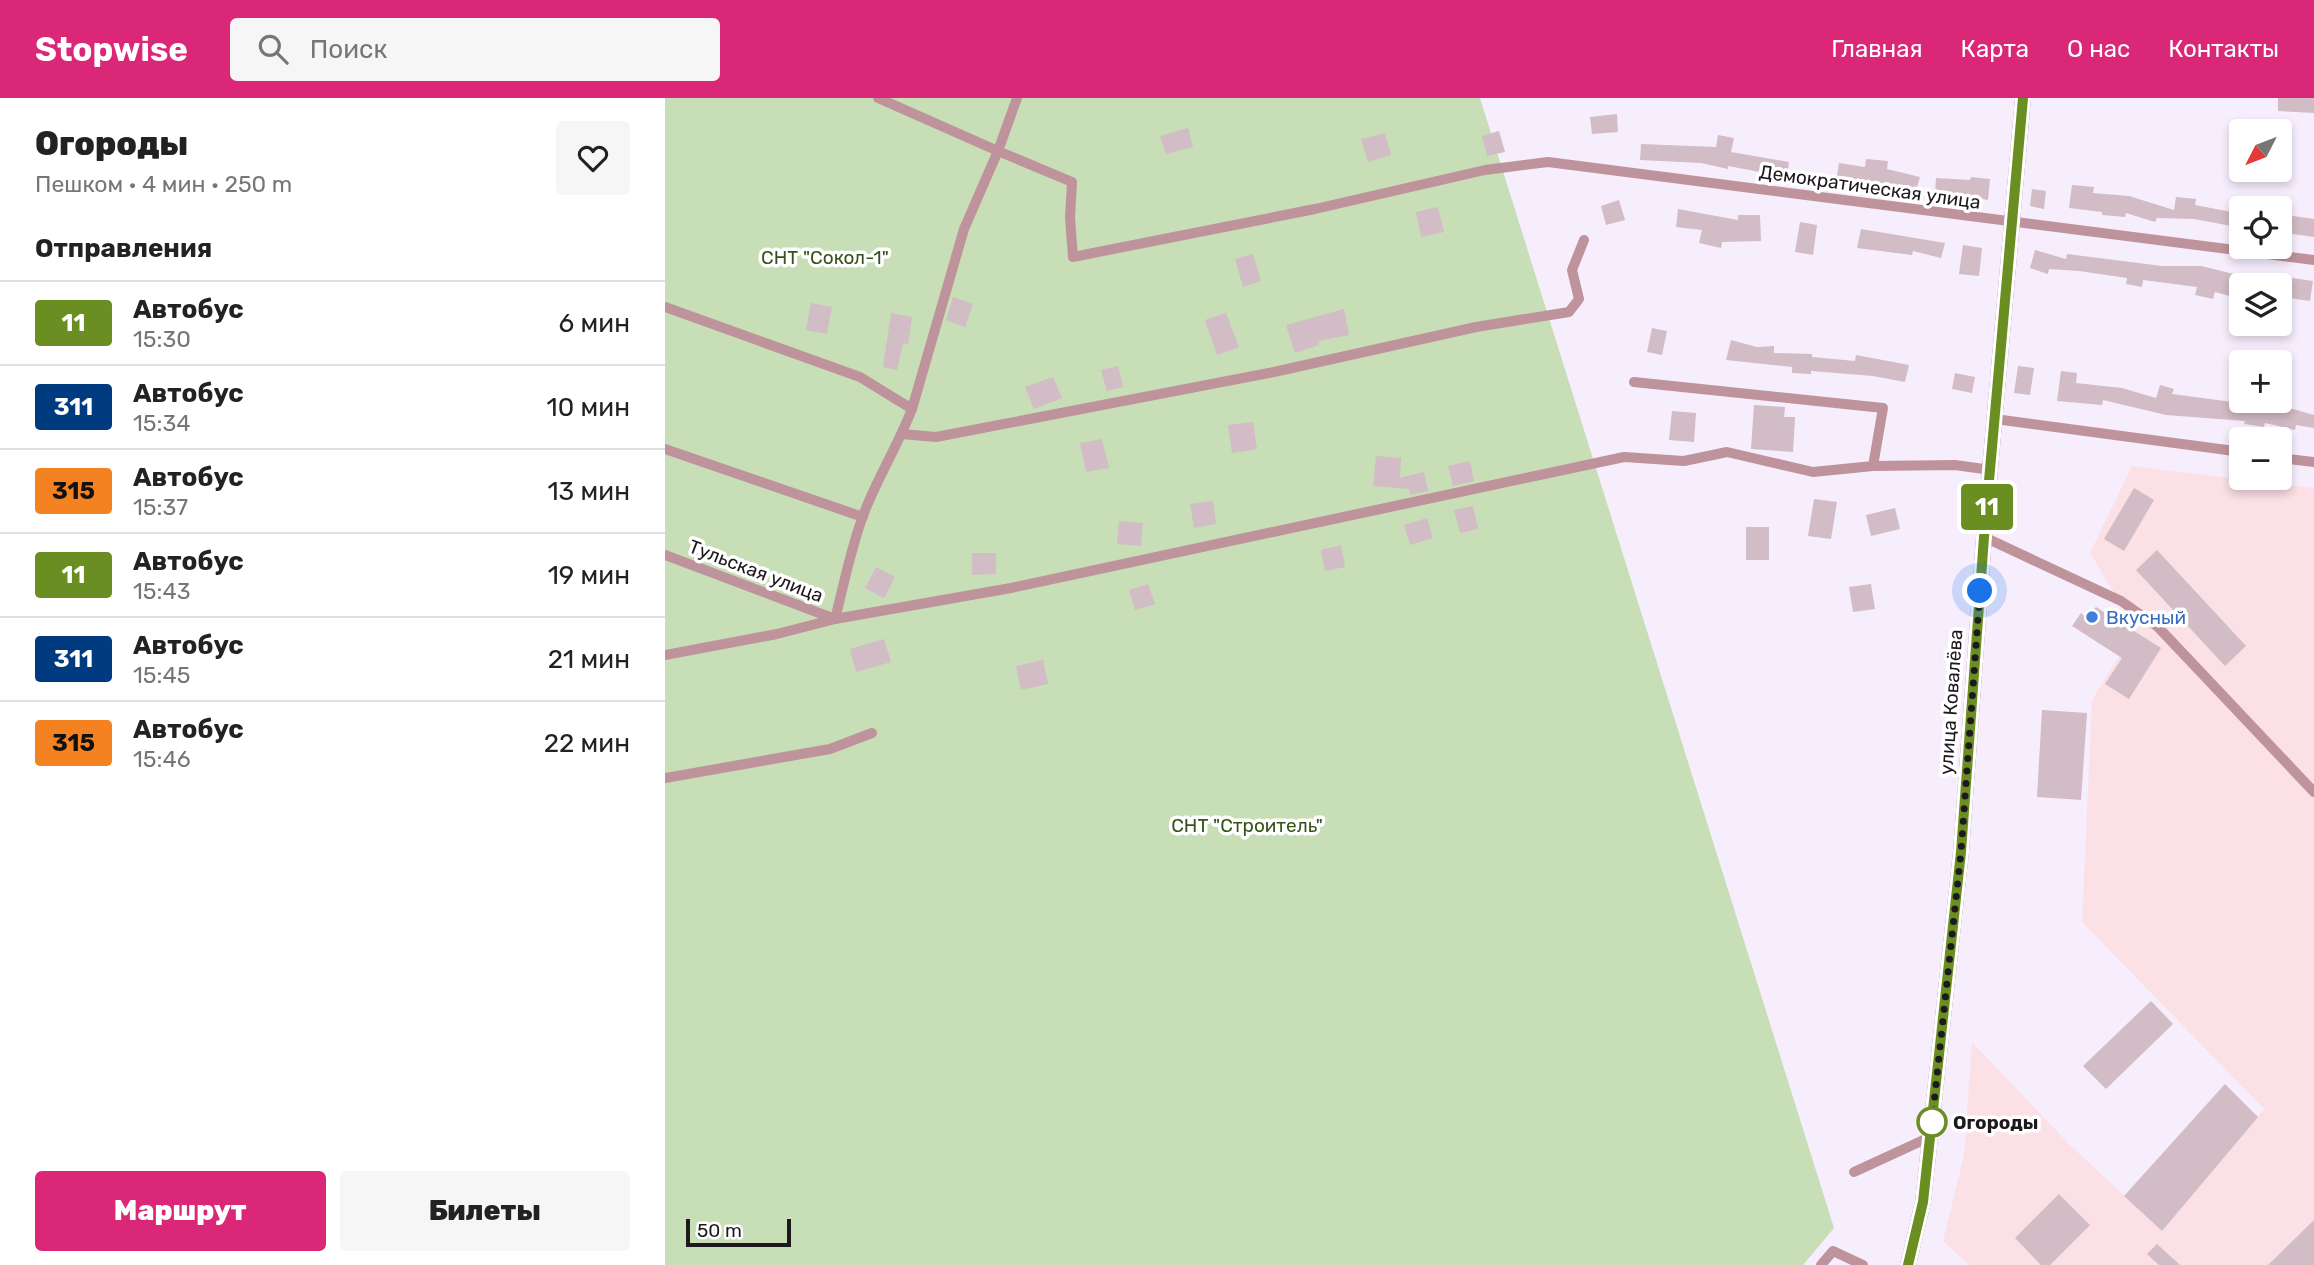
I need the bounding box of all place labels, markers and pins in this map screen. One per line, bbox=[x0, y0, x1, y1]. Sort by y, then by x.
place label: Вкусный bbox=[2106, 606, 2186, 629]
marker: Вкусный bbox=[2084, 609, 2100, 625]
marker: Огороды bbox=[1917, 1107, 1947, 1137]
place label: Огороды bbox=[1953, 1111, 2038, 1134]

